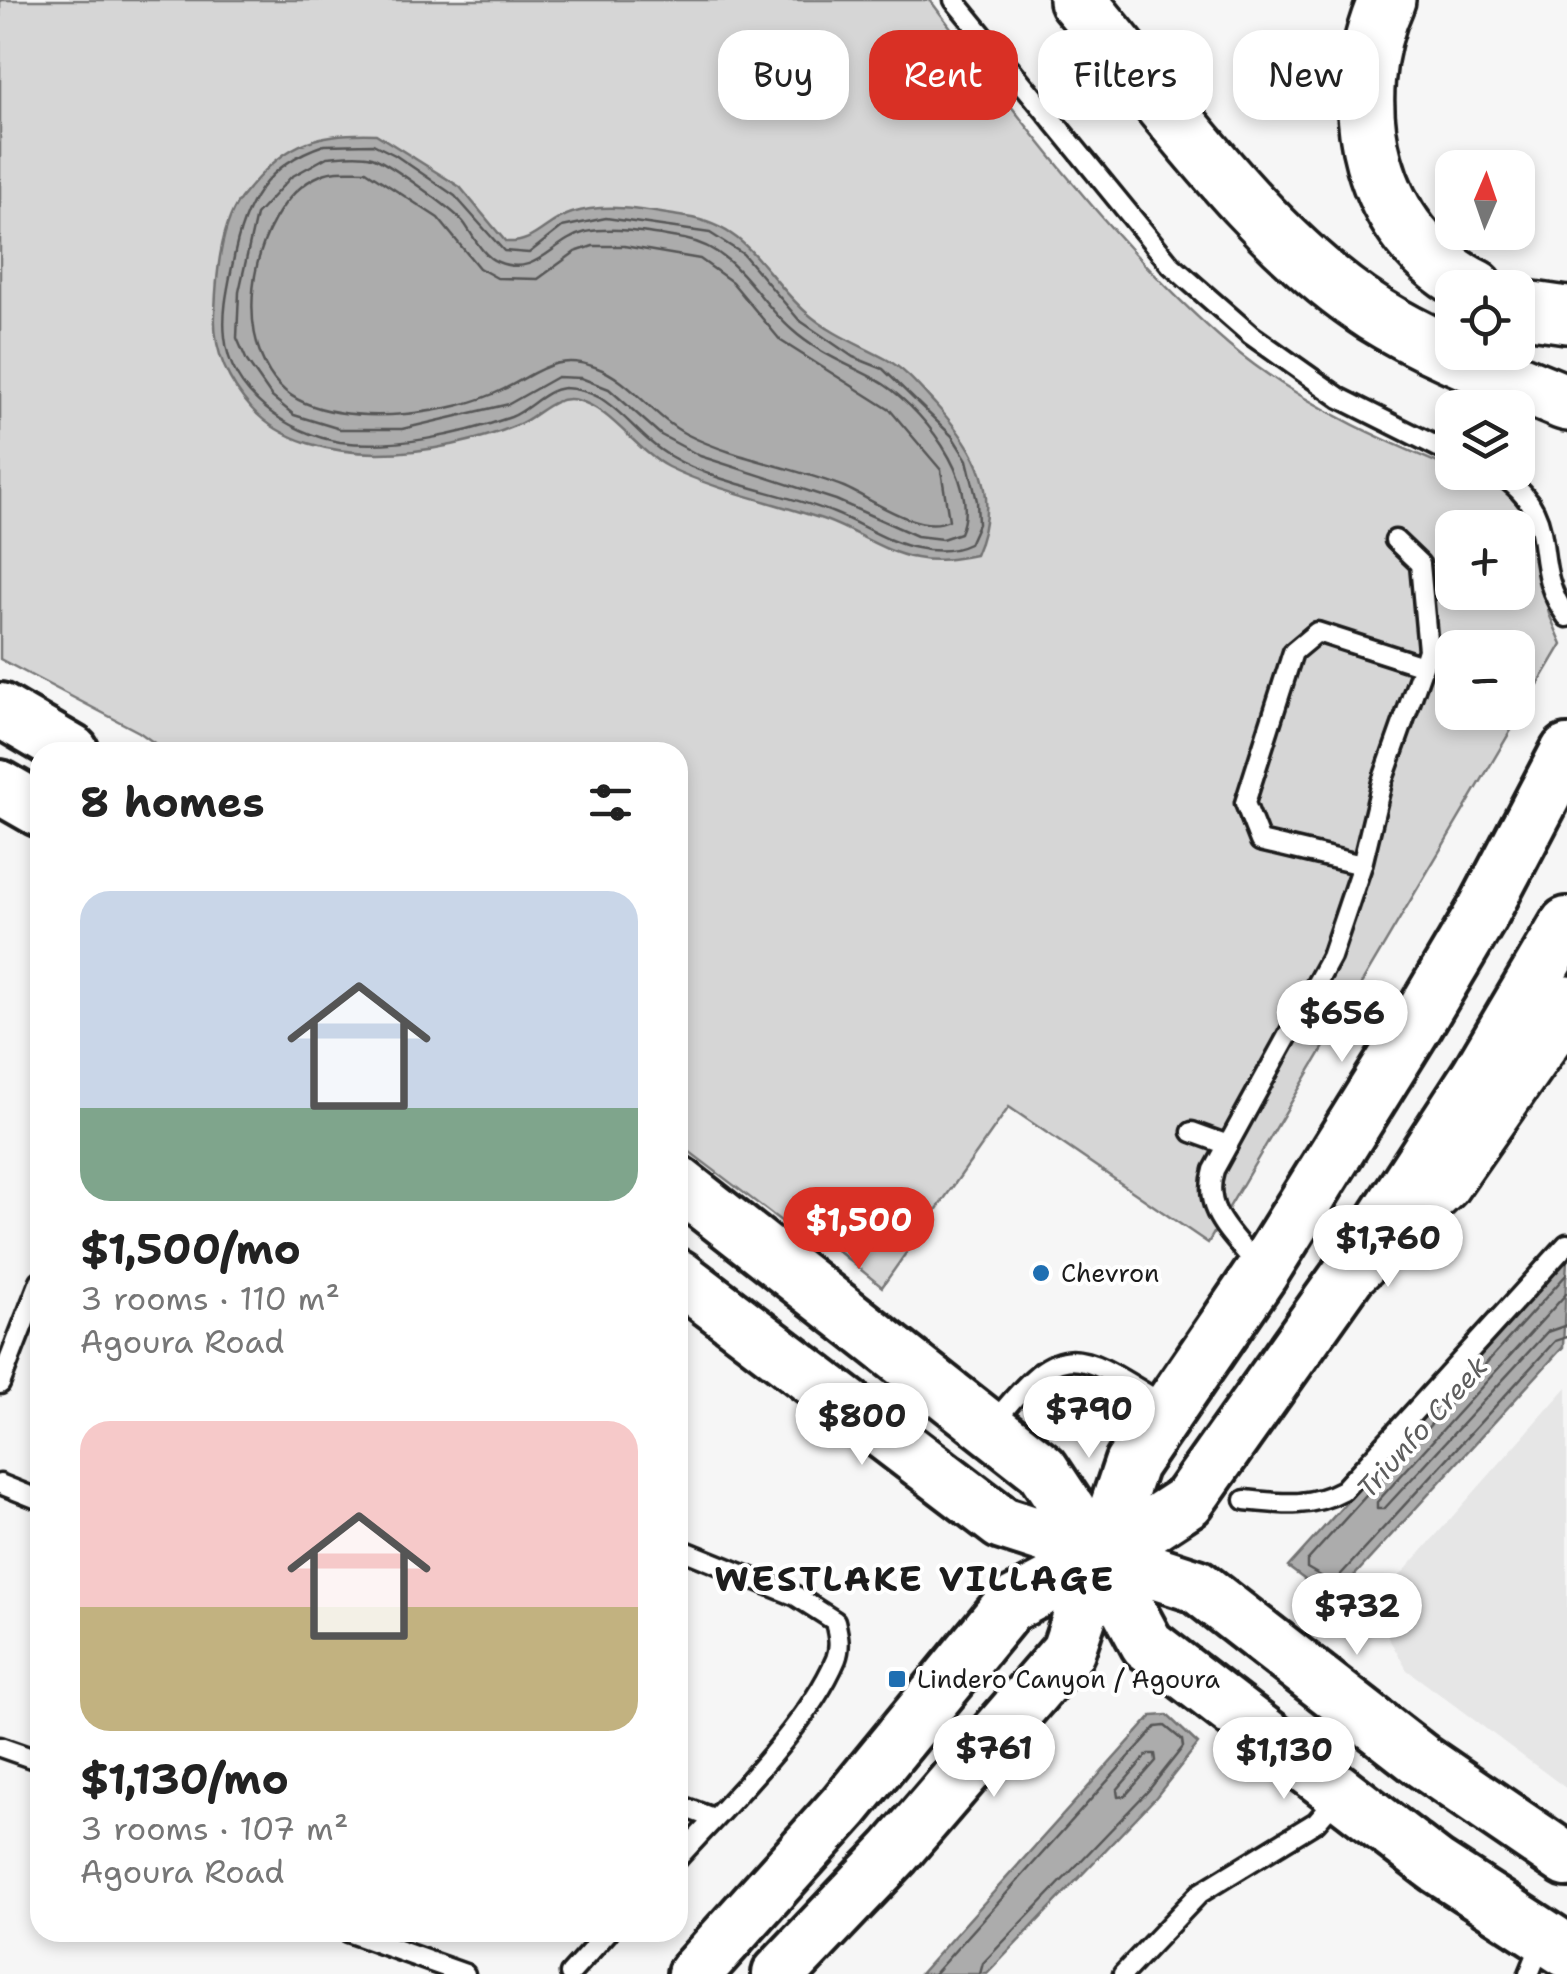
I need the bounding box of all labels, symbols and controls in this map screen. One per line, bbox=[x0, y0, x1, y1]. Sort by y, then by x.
chip: Buy bbox=[718, 30, 849, 120]
chip: Rent bbox=[869, 30, 1018, 120]
chip: Filters bbox=[1038, 30, 1213, 120]
chip: New bbox=[1233, 30, 1379, 120]
north arrow bbox=[1435, 150, 1535, 250]
map controls bbox=[1435, 150, 1535, 730]
button: locate bbox=[1435, 270, 1535, 370]
button: layers bbox=[1435, 390, 1535, 490]
button: + bbox=[1435, 510, 1535, 610]
button: − bbox=[1435, 630, 1535, 730]
text: 8 homes bbox=[80, 774, 265, 830]
icon: filters bbox=[583, 775, 638, 830]
icon: home bbox=[269, 956, 449, 1136]
pin: $656 bbox=[1283, 980, 1401, 1065]
text: $656 bbox=[1299, 991, 1385, 1034]
pin: $1,500 bbox=[778, 1187, 940, 1272]
text: $1,500 bbox=[805, 1198, 913, 1241]
pin: $1,760 bbox=[1307, 1205, 1469, 1290]
text: $1,760 bbox=[1335, 1216, 1441, 1259]
text: $1,500/mo bbox=[80, 1221, 301, 1277]
place label: Chevron bbox=[1061, 1256, 1159, 1290]
marker: Chevron bbox=[1030, 1262, 1052, 1284]
text: 3 rooms · 110 m² bbox=[80, 1277, 340, 1320]
text: Agoura Road bbox=[80, 1320, 285, 1363]
water label: Triunfo Creek bbox=[1348, 1348, 1496, 1506]
pin: $790 bbox=[1030, 1376, 1148, 1461]
pin: $800 bbox=[803, 1383, 921, 1468]
text: $790 bbox=[1045, 1387, 1133, 1430]
text: $800 bbox=[817, 1394, 907, 1437]
icon: home bbox=[269, 1486, 449, 1666]
district label: WESTLAKE VILLAGE bbox=[714, 1555, 1116, 1602]
pin: $732 bbox=[1298, 1573, 1416, 1658]
text: $732 bbox=[1314, 1584, 1400, 1627]
place label: Lindero Canyon / Agoura bbox=[917, 1662, 1221, 1696]
marker: Lindero Canyon / Agoura bbox=[886, 1668, 908, 1690]
pin: $761 bbox=[935, 1715, 1053, 1800]
pin: $1,130 bbox=[1203, 1717, 1365, 1802]
text: $761 bbox=[955, 1726, 1033, 1769]
text: $1,130 bbox=[1235, 1728, 1333, 1771]
text: $1,130/mo bbox=[80, 1751, 289, 1807]
text: 3 rooms · 107 m² bbox=[80, 1807, 348, 1850]
text: Agoura Road bbox=[80, 1850, 285, 1893]

